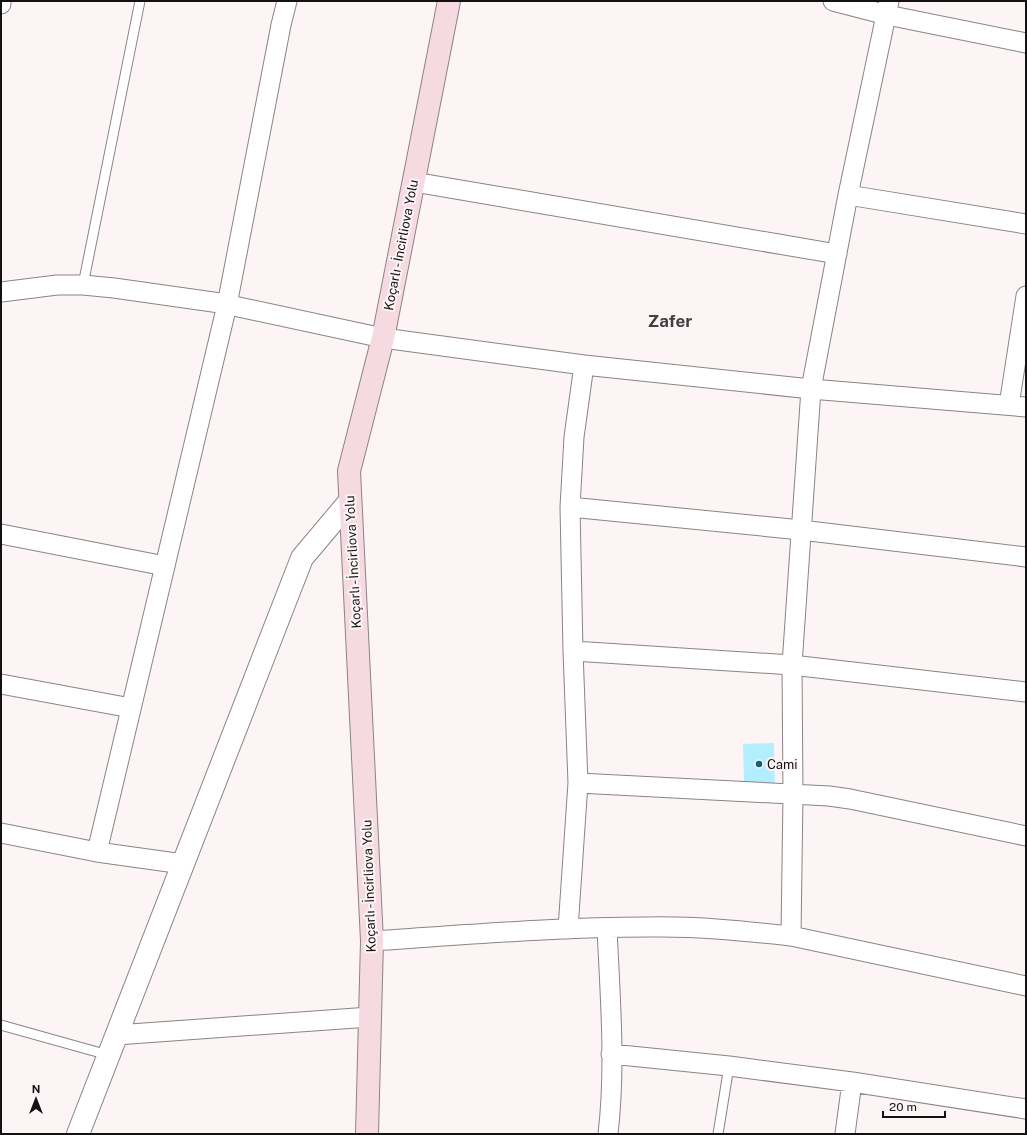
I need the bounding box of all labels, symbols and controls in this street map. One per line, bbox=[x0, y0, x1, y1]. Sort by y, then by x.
street label: Koçarlı - İncirliova Yolu bbox=[381, 178, 421, 312]
district label: Zafer bbox=[648, 311, 692, 331]
street label: Koçarlı - İncirliova Yolu bbox=[342, 495, 364, 629]
place label: Cami bbox=[767, 757, 798, 772]
marker: Cami bbox=[754, 759, 764, 769]
street label: Koçarlı - İncirliova Yolu bbox=[359, 819, 379, 953]
north arrow bbox=[16, 1079, 56, 1119]
text: N bbox=[32, 1083, 40, 1095]
scale bar bbox=[883, 1093, 945, 1119]
text: 20 m bbox=[889, 1100, 917, 1114]

